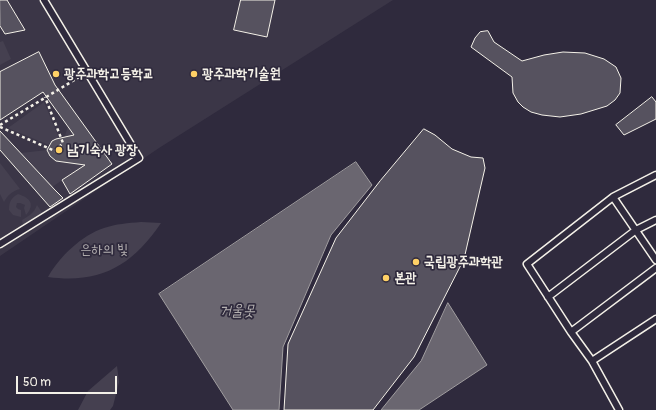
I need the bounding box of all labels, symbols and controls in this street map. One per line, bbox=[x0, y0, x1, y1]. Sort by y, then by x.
place label: 광주과학고등학교 bbox=[64, 66, 154, 82]
place label: 광주과학기술원 bbox=[202, 66, 281, 82]
marker: 광주과학고등학교 bbox=[51, 69, 61, 79]
marker: 광주과학기술원 bbox=[189, 69, 199, 79]
place label: 남기숙사 광장 bbox=[67, 142, 138, 158]
marker: 남기숙사 광장 bbox=[54, 145, 64, 155]
park label: 은하의 빛 bbox=[80, 242, 128, 258]
place label: 국립광주과학관 bbox=[424, 254, 503, 270]
marker: 국립광주과학관 bbox=[411, 257, 421, 267]
place label: 본관 bbox=[394, 270, 417, 286]
marker: 본관 bbox=[381, 273, 391, 283]
water label: 거울못 bbox=[219, 302, 255, 320]
scale bar bbox=[18, 368, 119, 394]
text: 50 m bbox=[23, 375, 51, 390]

